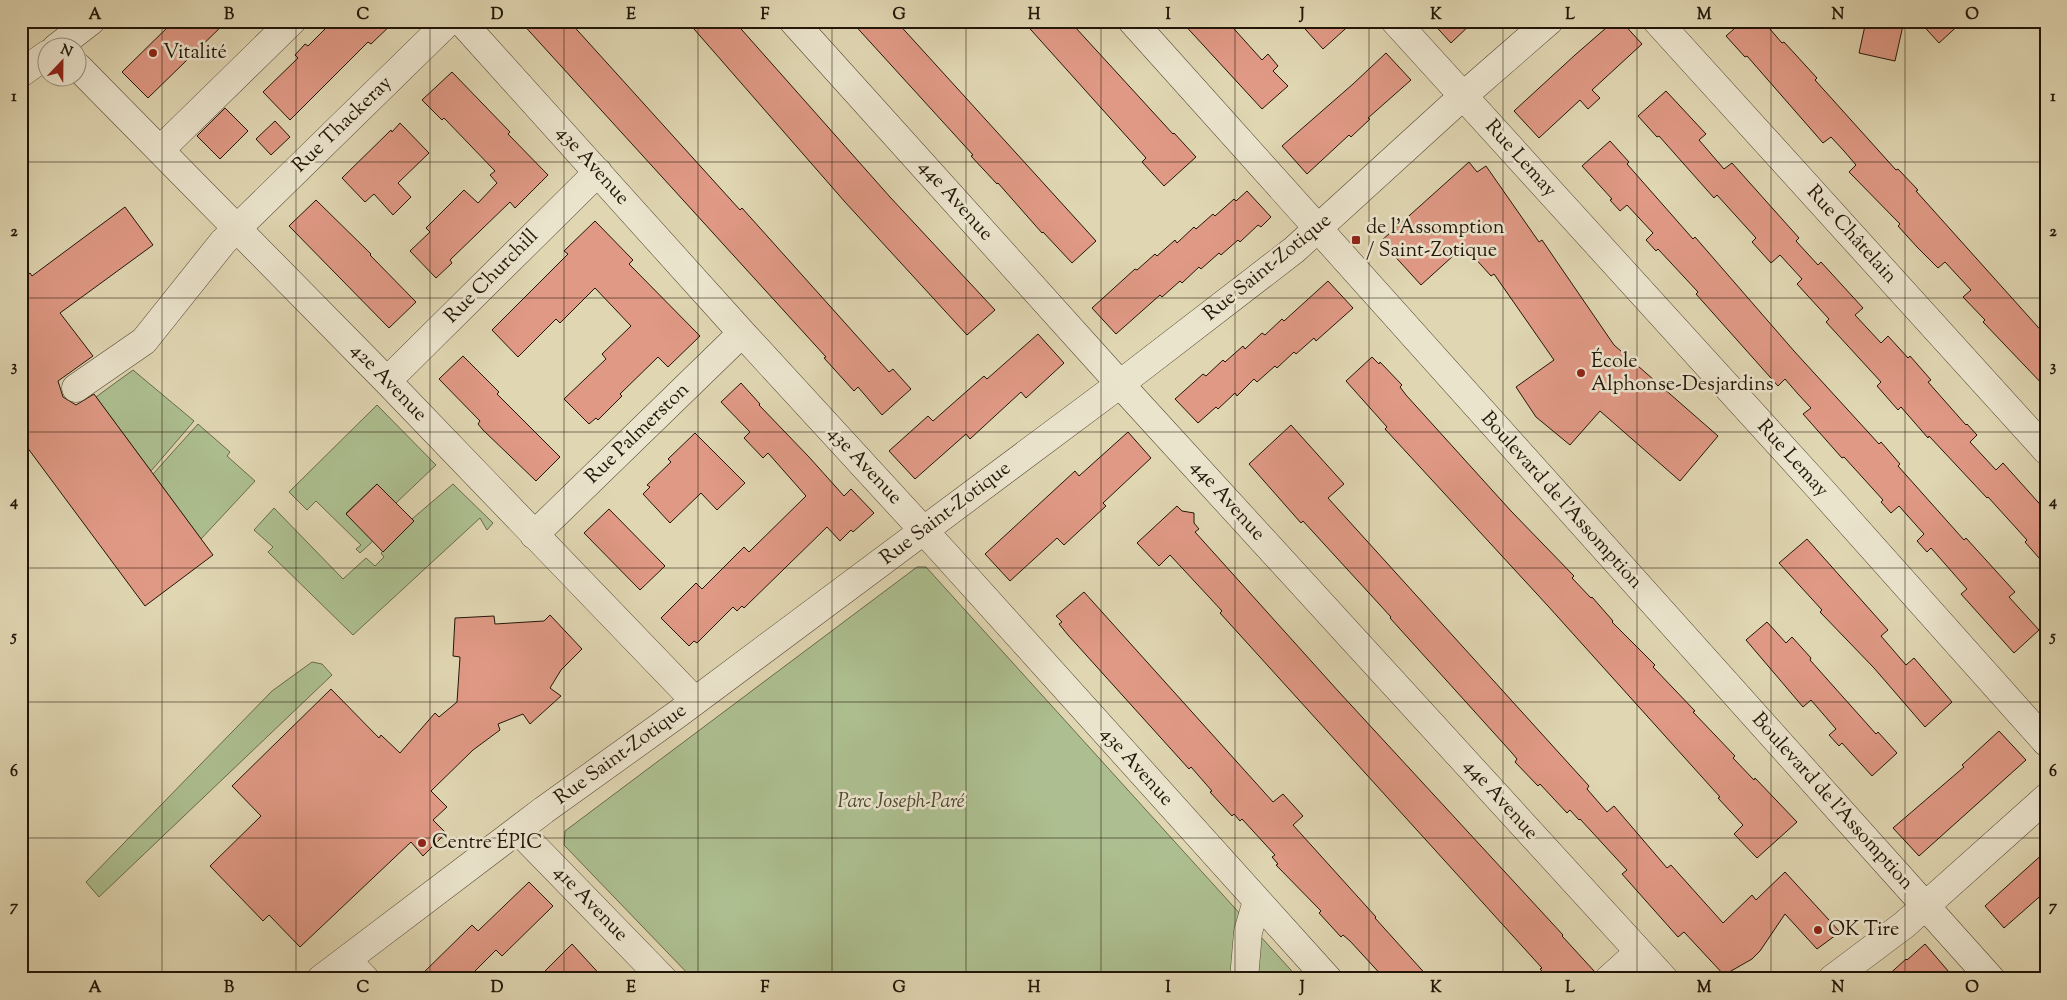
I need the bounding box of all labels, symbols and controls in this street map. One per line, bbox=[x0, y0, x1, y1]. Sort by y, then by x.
text: A bbox=[89, 4, 102, 27]
text: B bbox=[224, 4, 234, 27]
text: C bbox=[357, 4, 370, 27]
text: D bbox=[491, 4, 504, 27]
text: E bbox=[626, 4, 636, 27]
text: F bbox=[761, 4, 770, 27]
text: G bbox=[892, 4, 906, 27]
text: H bbox=[1028, 4, 1041, 27]
text: I bbox=[1165, 4, 1171, 27]
text: J bbox=[1298, 4, 1305, 27]
text: K bbox=[1430, 4, 1442, 27]
text: L bbox=[1565, 4, 1575, 27]
text: M bbox=[1697, 4, 1712, 27]
text: N bbox=[1832, 4, 1845, 27]
text: O bbox=[1965, 4, 1979, 27]
north arrow bbox=[38, 38, 88, 88]
place label: Vitalité bbox=[163, 39, 227, 68]
text: N bbox=[57, 40, 75, 63]
marker: Vitalité bbox=[147, 47, 159, 59]
street label: Rue Thackeray bbox=[287, 70, 399, 180]
text: 1 bbox=[11, 86, 17, 109]
text: 1 bbox=[2050, 86, 2056, 109]
street label: Rue Lemay bbox=[1477, 114, 1563, 204]
street label: 43e Avenue bbox=[548, 120, 636, 212]
street label: 44e Avenue bbox=[911, 154, 999, 248]
street label: Rue Châtelain bbox=[1799, 179, 1903, 291]
street label: Rue Saint-Zotique bbox=[1198, 207, 1338, 329]
place label: de l'Assomption / Saint-Zotique bbox=[1366, 214, 1505, 266]
text: 2 bbox=[10, 221, 18, 244]
text: 2 bbox=[2049, 221, 2057, 244]
street label: Rue Churchill bbox=[438, 223, 546, 331]
marker: de l'Assomption / Saint-Zotique bbox=[1350, 234, 1362, 246]
street label: 42e Avenue bbox=[343, 337, 433, 429]
place label: École Alphonse-Desjardins bbox=[1591, 347, 1774, 400]
text: 3 bbox=[11, 356, 18, 379]
text: 3 bbox=[2050, 356, 2057, 379]
marker: École Alphonse-Desjardins bbox=[1575, 367, 1587, 379]
street label: Rue Palmerston bbox=[579, 376, 697, 491]
street label: Boulevard de l'Assomption bbox=[1473, 406, 1649, 596]
street label: Rue Lemay bbox=[1749, 414, 1835, 504]
street label: 43e Avenue bbox=[820, 420, 908, 512]
street label: 44e Avenue bbox=[1183, 454, 1271, 548]
street label: Rue Saint-Zotique bbox=[874, 455, 1018, 573]
text: 4 bbox=[9, 491, 18, 514]
text: 4 bbox=[2048, 491, 2057, 514]
text: 5 bbox=[9, 626, 17, 649]
text: 5 bbox=[2048, 626, 2056, 649]
street label: Rue Saint-Zotique bbox=[549, 697, 693, 813]
street label: Boulevard de l'Assomption bbox=[1744, 707, 1920, 897]
street label: 43e Avenue bbox=[1092, 721, 1180, 813]
street label: 44e Avenue bbox=[1456, 753, 1544, 847]
text: 6 bbox=[10, 761, 18, 784]
text: 6 bbox=[2049, 761, 2057, 784]
park label: Parc Joseph-Paré bbox=[837, 788, 965, 817]
place label: Centre ÉPIC bbox=[432, 828, 542, 858]
marker: Centre ÉPIC bbox=[416, 837, 428, 849]
street label: 41e Avenue bbox=[546, 859, 634, 949]
text: 7 bbox=[10, 896, 19, 919]
text: 7 bbox=[2049, 896, 2058, 919]
place label: OK Tire bbox=[1828, 916, 1899, 945]
marker: OK Tire bbox=[1812, 924, 1824, 936]
text: A bbox=[89, 977, 102, 1000]
text: B bbox=[224, 977, 234, 1000]
text: C bbox=[357, 977, 370, 1000]
text: D bbox=[491, 977, 504, 1000]
text: E bbox=[626, 977, 636, 1000]
text: F bbox=[761, 977, 770, 1000]
text: G bbox=[892, 977, 906, 1000]
text: H bbox=[1028, 977, 1041, 1000]
text: I bbox=[1165, 977, 1171, 1000]
text: J bbox=[1298, 977, 1305, 1000]
text: K bbox=[1430, 977, 1442, 1000]
text: L bbox=[1565, 977, 1575, 1000]
text: M bbox=[1697, 977, 1712, 1000]
text: N bbox=[1832, 977, 1845, 1000]
text: O bbox=[1965, 977, 1979, 1000]

